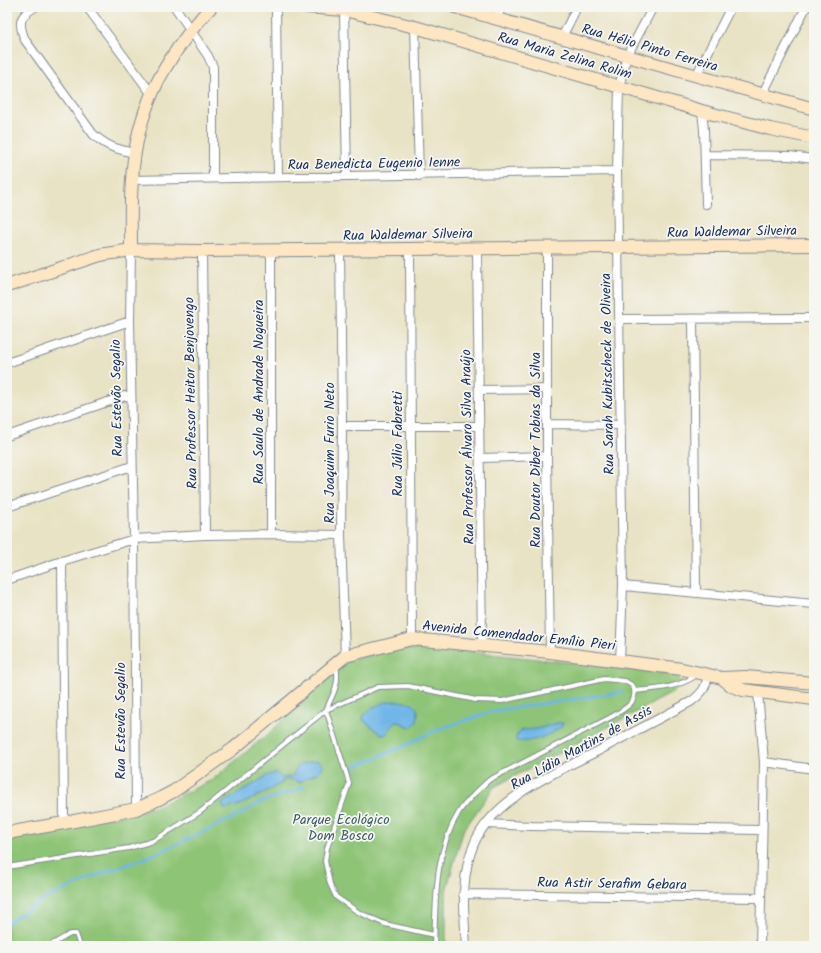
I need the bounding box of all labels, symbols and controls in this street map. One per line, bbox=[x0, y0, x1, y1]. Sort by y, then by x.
street label: Rua Hélio Pinto Ferreira bbox=[579, 18, 720, 78]
street label: Rua Maria Zelina Rolim bbox=[495, 26, 634, 86]
street label: Rua Benedicta Eugenio Ienne bbox=[287, 151, 461, 177]
street label: Rua Waldemar Silveira bbox=[667, 220, 797, 244]
street label: Rua Waldemar Silveira bbox=[343, 223, 473, 247]
street label: Rua Sarah Kubitscheck de Oliveira bbox=[595, 273, 621, 475]
street label: Rua Professor Heitor Benjovengo bbox=[178, 297, 204, 489]
street label: Rua Saulo de Andrade Nogueira bbox=[248, 299, 270, 485]
street label: Rua Estevão Segalio bbox=[105, 339, 129, 457]
street label: Rua Professor Álvaro Silva Araújo bbox=[455, 349, 481, 545]
street label: Rua Doutor Diber Tobias da Silva bbox=[525, 352, 547, 548]
street label: Rua Joaquim Furio Neto bbox=[319, 382, 341, 524]
street label: Rua Júlio Fabretti bbox=[387, 391, 409, 497]
street label: Avenida Comendador Emílio Pieri bbox=[421, 615, 617, 657]
street label: Rua Estevão Segalio bbox=[110, 662, 132, 780]
street label: Rua Lídia Martins de Assis bbox=[507, 700, 656, 796]
park label: Parque Ecológico Dom Bosco bbox=[292, 809, 390, 847]
street label: Rua Astir Serafim Gebara bbox=[537, 872, 687, 896]

